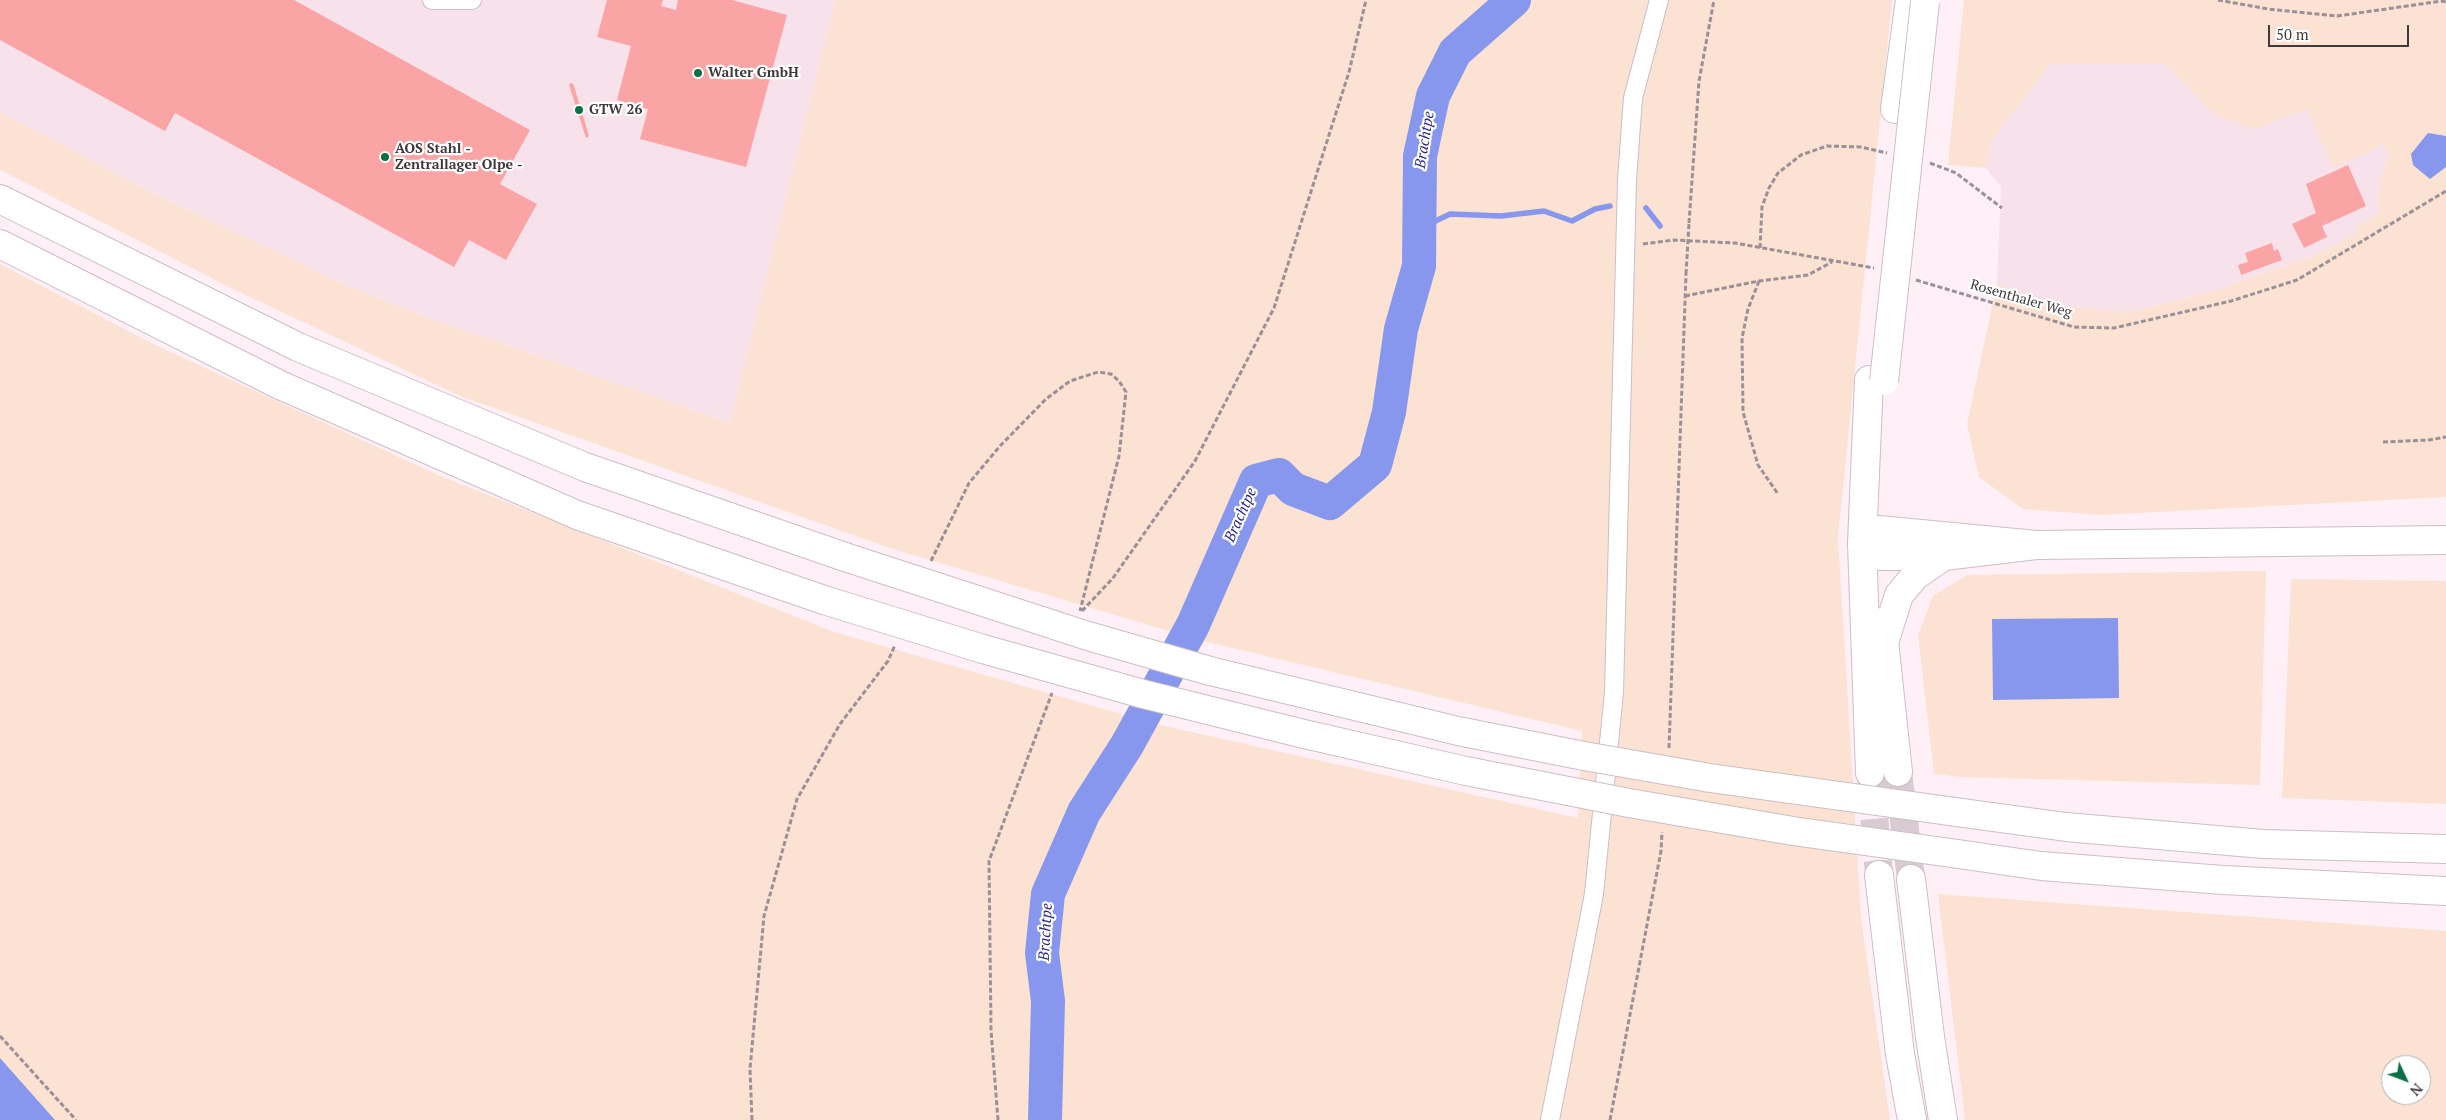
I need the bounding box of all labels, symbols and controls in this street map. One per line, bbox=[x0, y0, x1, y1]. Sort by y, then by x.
scale bar bbox=[2271, 15, 2412, 47]
text: 50 m bbox=[2276, 24, 2309, 44]
place label: Walter GmbH bbox=[708, 65, 799, 81]
marker: Walter GmbH bbox=[692, 67, 704, 79]
place label: GTW 26 bbox=[589, 102, 642, 118]
marker: GTW 26 bbox=[573, 104, 585, 116]
water label: Brachtpe bbox=[1412, 110, 1438, 170]
place label: AOS Stahl - Zentrallager Olpe - bbox=[395, 141, 523, 174]
marker: AOS Stahl - Zentrallager Olpe - bbox=[379, 151, 391, 163]
street label: Rosenthaler Weg bbox=[1968, 276, 2074, 322]
water label: Brachtpe bbox=[1221, 485, 1261, 545]
water label: Brachtpe bbox=[1036, 903, 1056, 961]
north arrow bbox=[2381, 1055, 2431, 1105]
text: N bbox=[2406, 1080, 2427, 1100]

